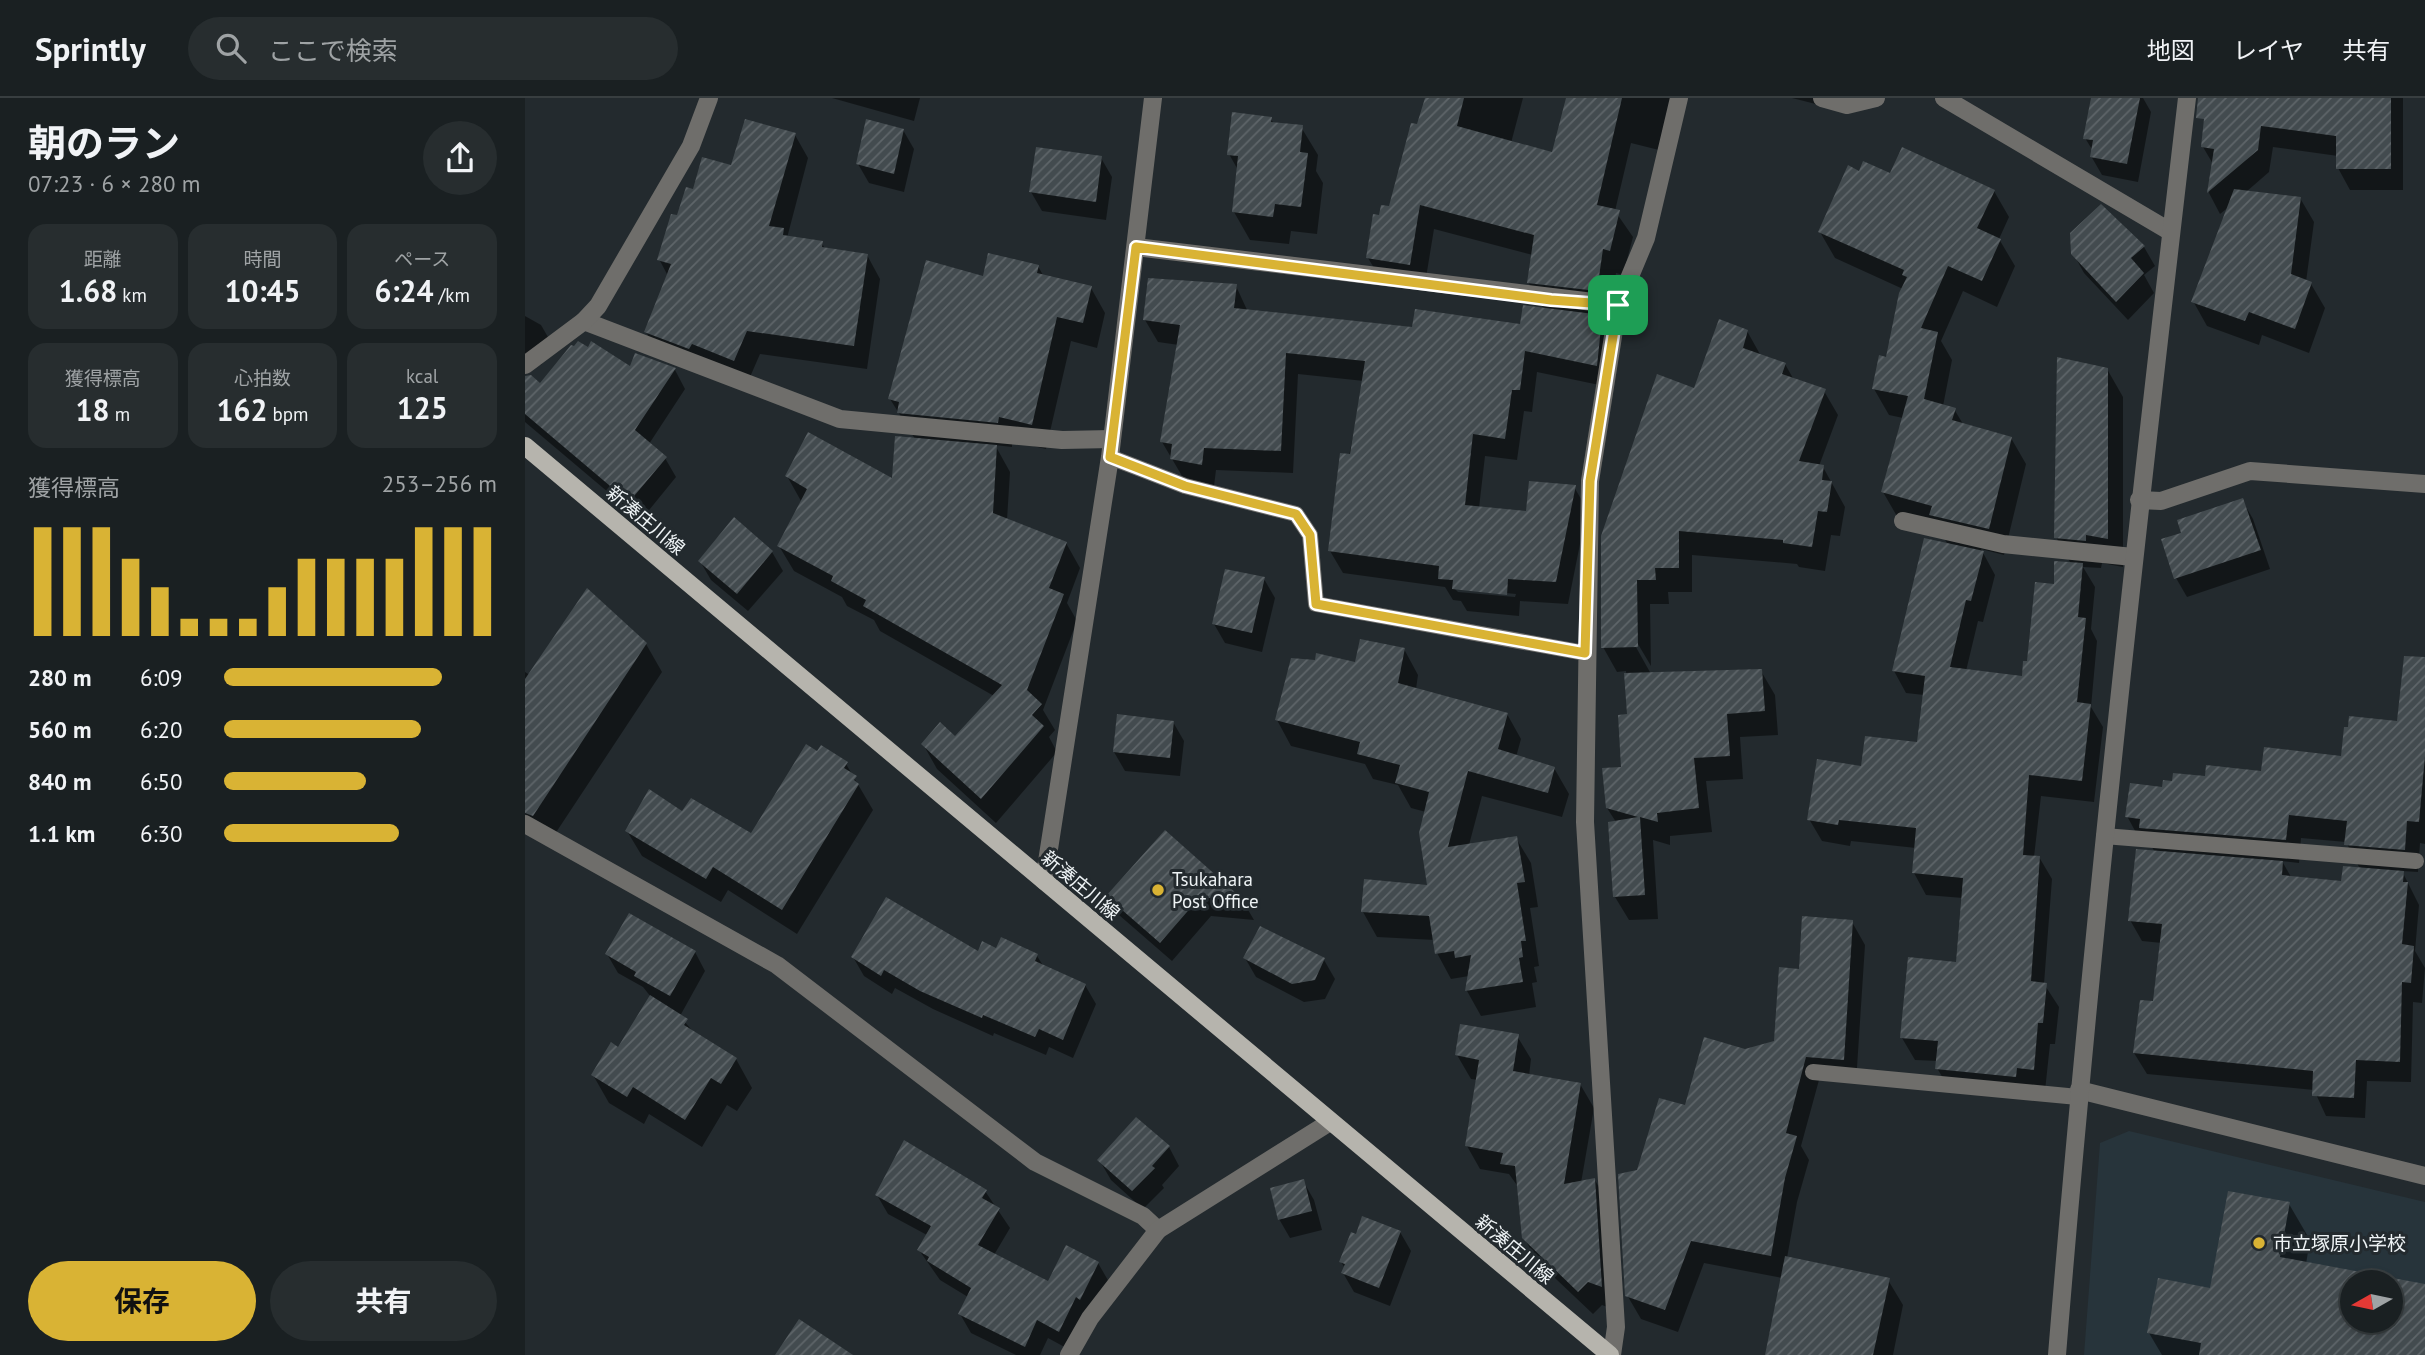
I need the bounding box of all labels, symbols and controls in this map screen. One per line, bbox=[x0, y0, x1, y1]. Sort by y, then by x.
search box bbox=[188, 17, 678, 80]
text: Sprintly bbox=[35, 27, 146, 70]
icon: search bbox=[212, 29, 250, 67]
text: ここで検索 bbox=[268, 34, 398, 67]
text: 地図 bbox=[2147, 35, 2195, 66]
text: レイヤ bbox=[2233, 35, 2304, 66]
text: 共有 bbox=[2342, 35, 2390, 66]
text: 朝のラン bbox=[28, 118, 180, 167]
button: share bbox=[423, 121, 497, 195]
text: 07:23 · 6 × 280 m bbox=[28, 169, 200, 198]
text: 距離 bbox=[84, 247, 122, 271]
text: 時間 bbox=[243, 247, 282, 271]
text: ペース bbox=[394, 247, 450, 271]
text: 1.68 bbox=[59, 271, 117, 310]
text: 10:45 bbox=[224, 271, 301, 310]
text: 6:24 bbox=[374, 271, 434, 310]
pin bbox=[1588, 275, 1648, 335]
text: km bbox=[117, 283, 147, 307]
text: /km bbox=[434, 283, 470, 307]
icon: arrive bbox=[1599, 286, 1637, 324]
text: kcal bbox=[406, 364, 438, 388]
text: 獲得標高 bbox=[65, 366, 141, 390]
text: 心拍数 bbox=[234, 366, 291, 390]
text: 125 bbox=[397, 388, 448, 427]
text: 18 bbox=[76, 390, 110, 429]
text: 162 bbox=[216, 390, 267, 429]
text: m bbox=[110, 402, 130, 426]
text: bpm bbox=[267, 402, 309, 426]
text: 253–256 m bbox=[382, 469, 497, 498]
text: 獲得標高 bbox=[28, 473, 120, 502]
street label: 新湊庄川線 bbox=[602, 480, 690, 560]
text: 280 m bbox=[28, 663, 91, 692]
text: 6:09 bbox=[140, 663, 183, 692]
text: 560 m bbox=[28, 715, 91, 744]
text: 6:20 bbox=[140, 715, 183, 744]
text: 840 m bbox=[28, 767, 91, 796]
text: 6:50 bbox=[140, 767, 183, 796]
text: 1.1 km bbox=[28, 819, 95, 848]
text: 6:30 bbox=[140, 819, 183, 848]
street label: 新湊庄川線 bbox=[1037, 845, 1125, 925]
place label: Tsukahara Post Office bbox=[1172, 867, 1259, 913]
marker: Tsukahara Post Office bbox=[1150, 882, 1166, 898]
street label: 新湊庄川線 bbox=[1471, 1209, 1559, 1289]
place label: 市立塚原小学校 bbox=[2273, 1231, 2406, 1255]
marker: 市立塚原小学校 bbox=[2251, 1235, 2267, 1251]
button: 保存 bbox=[28, 1261, 256, 1341]
button: 共有 bbox=[270, 1261, 497, 1341]
north arrow bbox=[2340, 1270, 2403, 1334]
map controls bbox=[2340, 1270, 2403, 1333]

